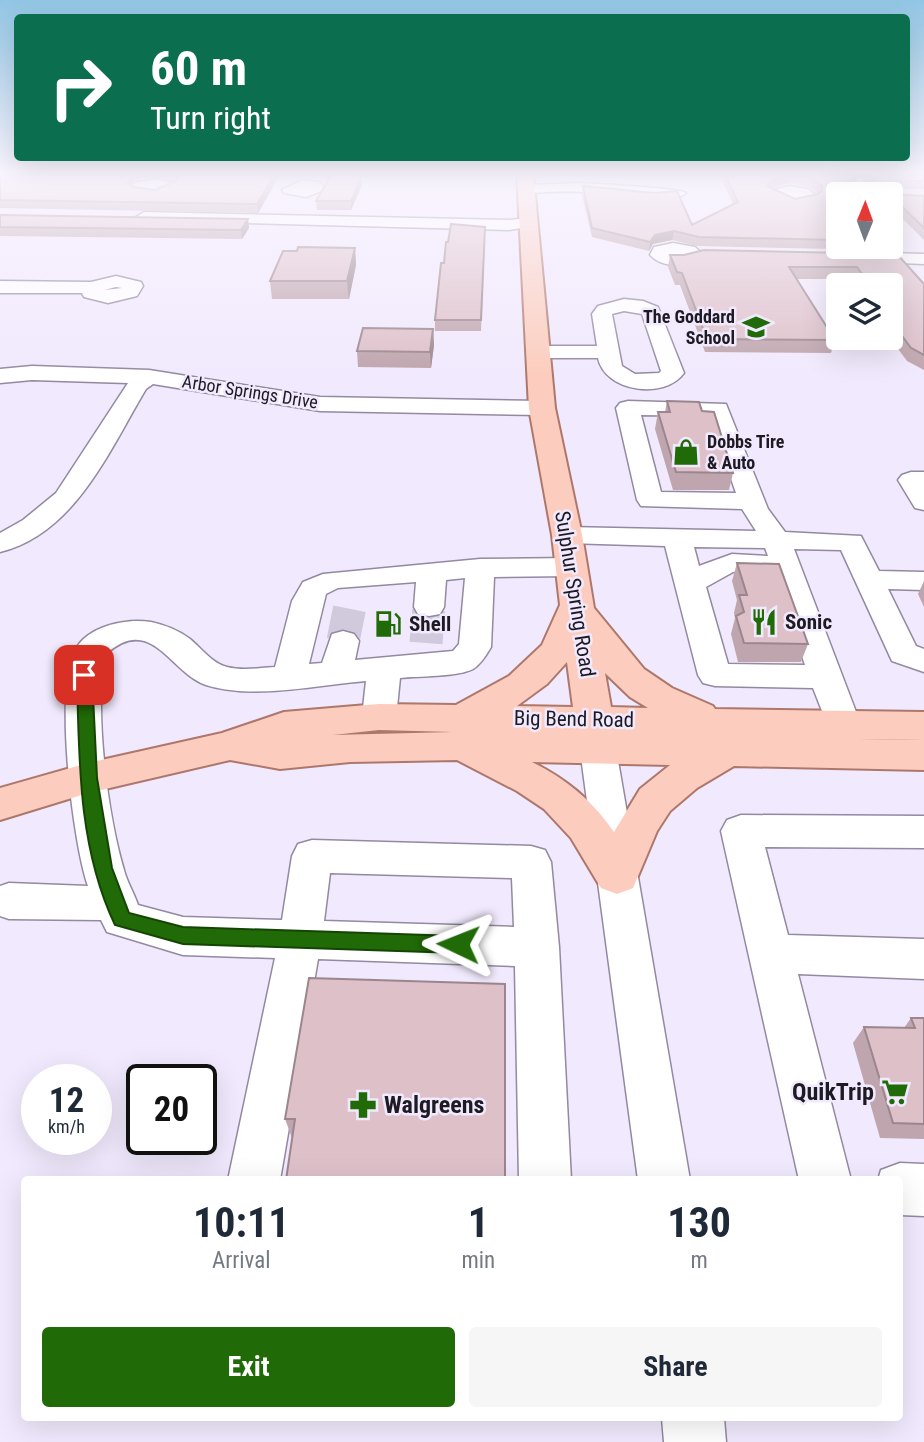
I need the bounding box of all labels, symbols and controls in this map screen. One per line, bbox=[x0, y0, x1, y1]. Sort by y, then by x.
text: 60 m bbox=[150, 40, 247, 97]
icon: right bbox=[35, 42, 126, 133]
text: Turn right bbox=[150, 99, 271, 137]
north arrow bbox=[826, 182, 903, 259]
map controls bbox=[826, 182, 903, 350]
button: layers bbox=[826, 273, 903, 350]
place label: The Goddard School bbox=[643, 306, 735, 348]
school or university icon: The Goddard School bbox=[741, 312, 771, 342]
street label: Arbor Springs Drive bbox=[181, 370, 319, 413]
place label: Dobbs Tire & Auto bbox=[707, 431, 785, 473]
shop icon: Dobbs Tire & Auto bbox=[671, 437, 701, 467]
street label: Sulphur Spring Road bbox=[550, 509, 600, 679]
restaurant icon: Sonic bbox=[749, 607, 779, 637]
fuel station icon: Shell bbox=[373, 609, 403, 639]
place label: Sonic bbox=[785, 610, 832, 634]
place label: Shell bbox=[409, 612, 451, 636]
pin bbox=[54, 645, 114, 705]
icon: arrive bbox=[65, 656, 103, 694]
street label: Big Bend Road bbox=[514, 706, 634, 732]
position arrow bbox=[421, 907, 495, 981]
speed limit sign: 20 bbox=[126, 1064, 217, 1155]
supermarket icon: QuikTrip bbox=[880, 1077, 910, 1107]
place label: QuikTrip bbox=[792, 1078, 874, 1106]
text: 12 bbox=[49, 1080, 84, 1121]
pharmacy icon: Walgreens bbox=[348, 1090, 378, 1120]
place label: Walgreens bbox=[384, 1091, 485, 1119]
text: km/h bbox=[48, 1116, 85, 1137]
text: 10:11 bbox=[193, 1198, 289, 1247]
text: 1 bbox=[468, 1198, 489, 1247]
text: 130 bbox=[667, 1198, 731, 1247]
text: Arrival bbox=[212, 1247, 270, 1274]
text: min bbox=[461, 1247, 495, 1274]
text: m bbox=[690, 1247, 708, 1274]
button: Exit bbox=[42, 1327, 455, 1407]
button: Share bbox=[469, 1327, 882, 1407]

